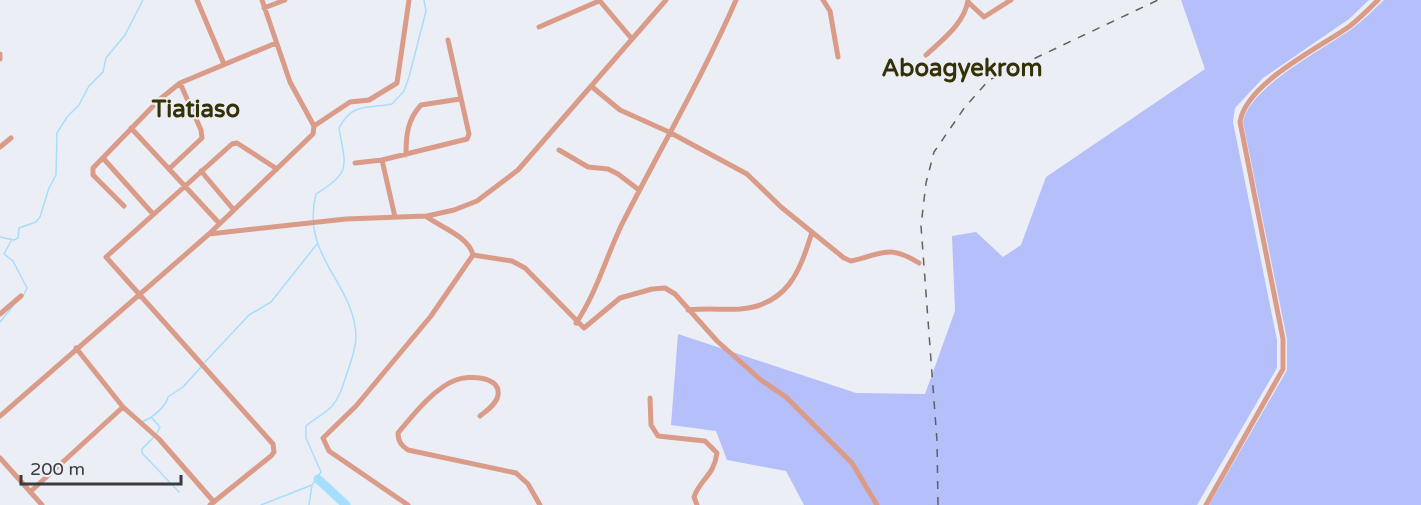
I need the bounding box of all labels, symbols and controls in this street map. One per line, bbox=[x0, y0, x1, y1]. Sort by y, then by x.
district label: Aboagyekrom bbox=[882, 54, 1042, 83]
district label: Tiatiaso bbox=[151, 95, 240, 124]
scale bar bbox=[21, 448, 182, 486]
text: 200 m bbox=[30, 458, 85, 480]

